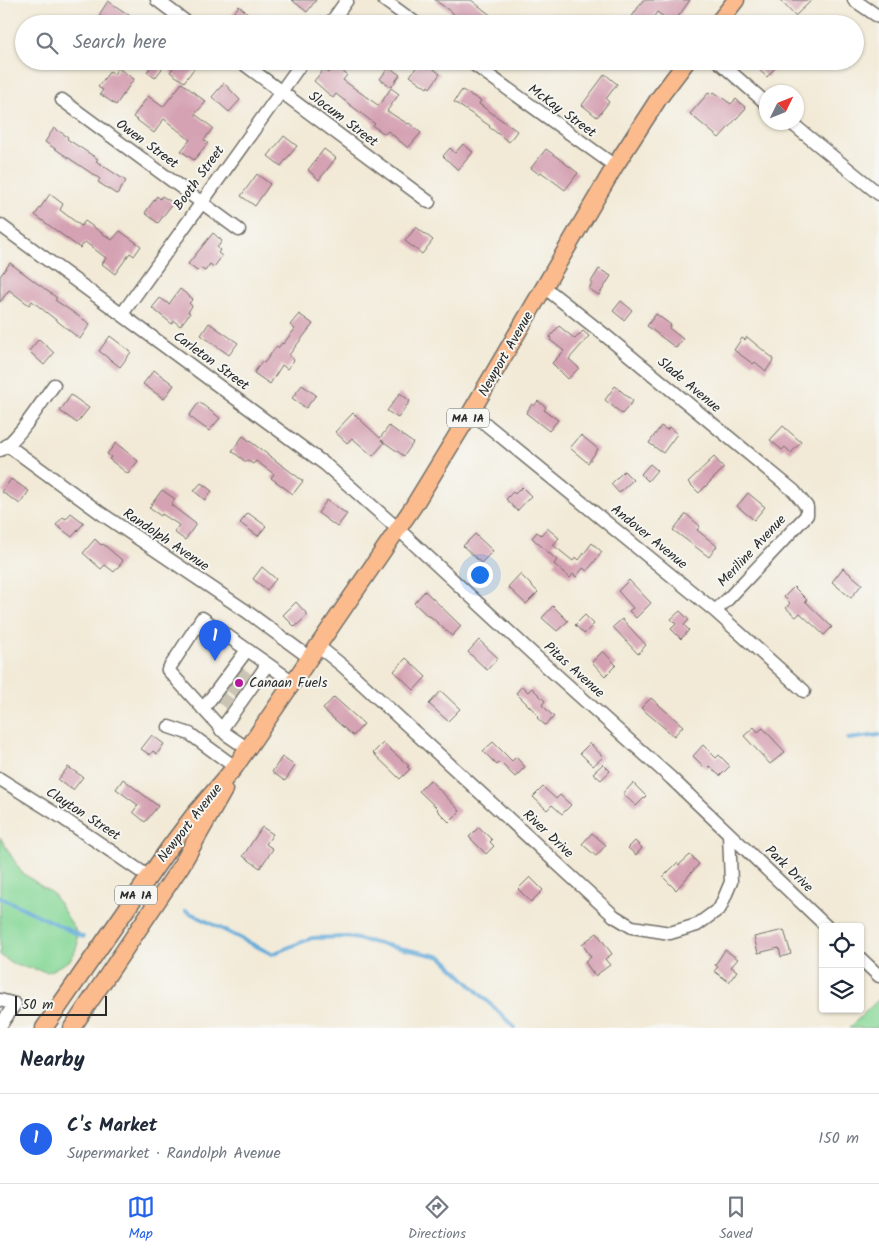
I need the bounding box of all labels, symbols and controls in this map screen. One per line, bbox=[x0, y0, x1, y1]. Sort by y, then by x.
search box bbox=[15, 15, 864, 70]
text: Search here bbox=[73, 28, 167, 58]
icon: search bbox=[33, 29, 61, 57]
street label: McKay Street bbox=[523, 79, 601, 144]
street label: Slocum Street bbox=[303, 85, 383, 153]
north arrow bbox=[759, 85, 804, 130]
street label: Owen Street bbox=[111, 114, 183, 175]
street label: Booth Street bbox=[168, 140, 230, 215]
street label: Newport Avenue bbox=[473, 307, 540, 401]
street label: Carleton Street bbox=[168, 326, 254, 397]
street label: Slade Avenue bbox=[652, 352, 726, 419]
road number: MA 1A bbox=[447, 408, 489, 428]
street label: Andover Avenue bbox=[606, 499, 693, 575]
street label: Randolph Avenue bbox=[118, 503, 214, 577]
street label: Meriline Avenue bbox=[712, 509, 792, 592]
your location bbox=[467, 562, 493, 588]
pin: 1 bbox=[199, 620, 231, 661]
street label: Pitas Avenue bbox=[539, 636, 610, 704]
place label: Canaan Fuels bbox=[249, 672, 327, 694]
marker: Canaan Fuels bbox=[233, 677, 245, 689]
street label: Newport Avenue bbox=[152, 778, 228, 867]
street label: Clayton Street bbox=[41, 782, 125, 847]
street label: River Drive bbox=[517, 804, 579, 864]
street label: Park Drive bbox=[760, 840, 819, 898]
road number: MA 1A bbox=[115, 886, 157, 904]
map controls bbox=[819, 923, 864, 1013]
button: locate bbox=[819, 923, 864, 968]
button: layers bbox=[819, 968, 864, 1013]
scale bar bbox=[15, 993, 108, 1016]
text: 50 m bbox=[22, 994, 53, 1016]
text: Nearby bbox=[20, 1044, 85, 1077]
text: C's Market bbox=[67, 1111, 157, 1141]
text: 1 bbox=[34, 1126, 38, 1151]
text: 150 m bbox=[818, 1126, 859, 1151]
text: Supermarket · Randolph Avenue bbox=[67, 1141, 281, 1166]
tab: Map bbox=[127, 1193, 155, 1245]
tab: Directions bbox=[408, 1193, 466, 1245]
tab: Saved bbox=[719, 1193, 752, 1245]

